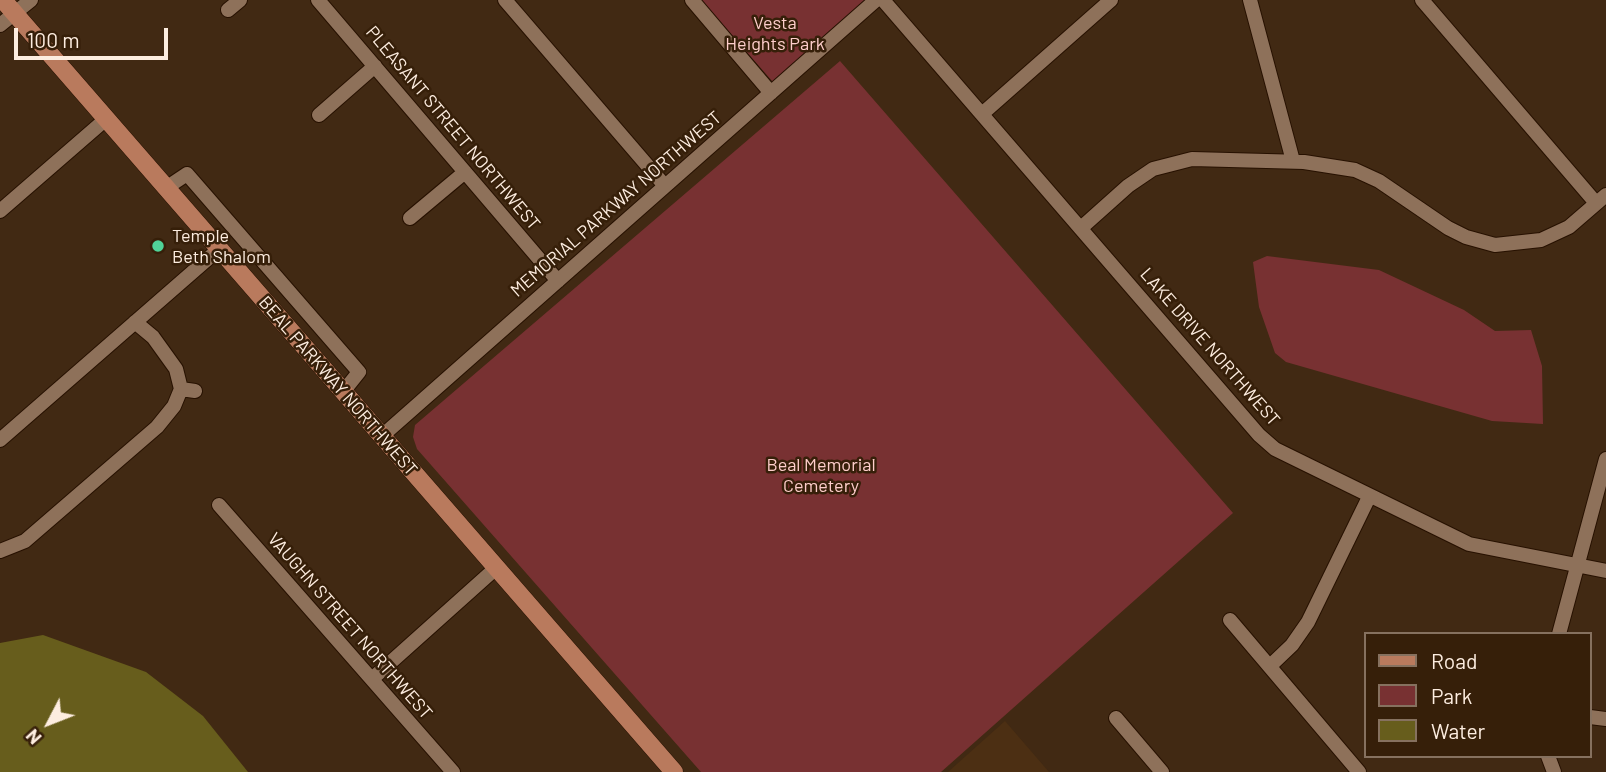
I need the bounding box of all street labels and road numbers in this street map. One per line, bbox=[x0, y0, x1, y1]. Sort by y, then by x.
street label: PLEASANT STREET NORTHWEST bbox=[361, 22, 545, 234]
street label: MEMORIAL PARKWAY NORTHWEST bbox=[506, 107, 726, 301]
street label: LAKE DRIVE NORTHWEST bbox=[1136, 264, 1284, 430]
street label: BEAL PARKWAY NORTHWEST bbox=[254, 292, 422, 480]
street label: VAUGHN STREET NORTHWEST bbox=[263, 528, 437, 724]

